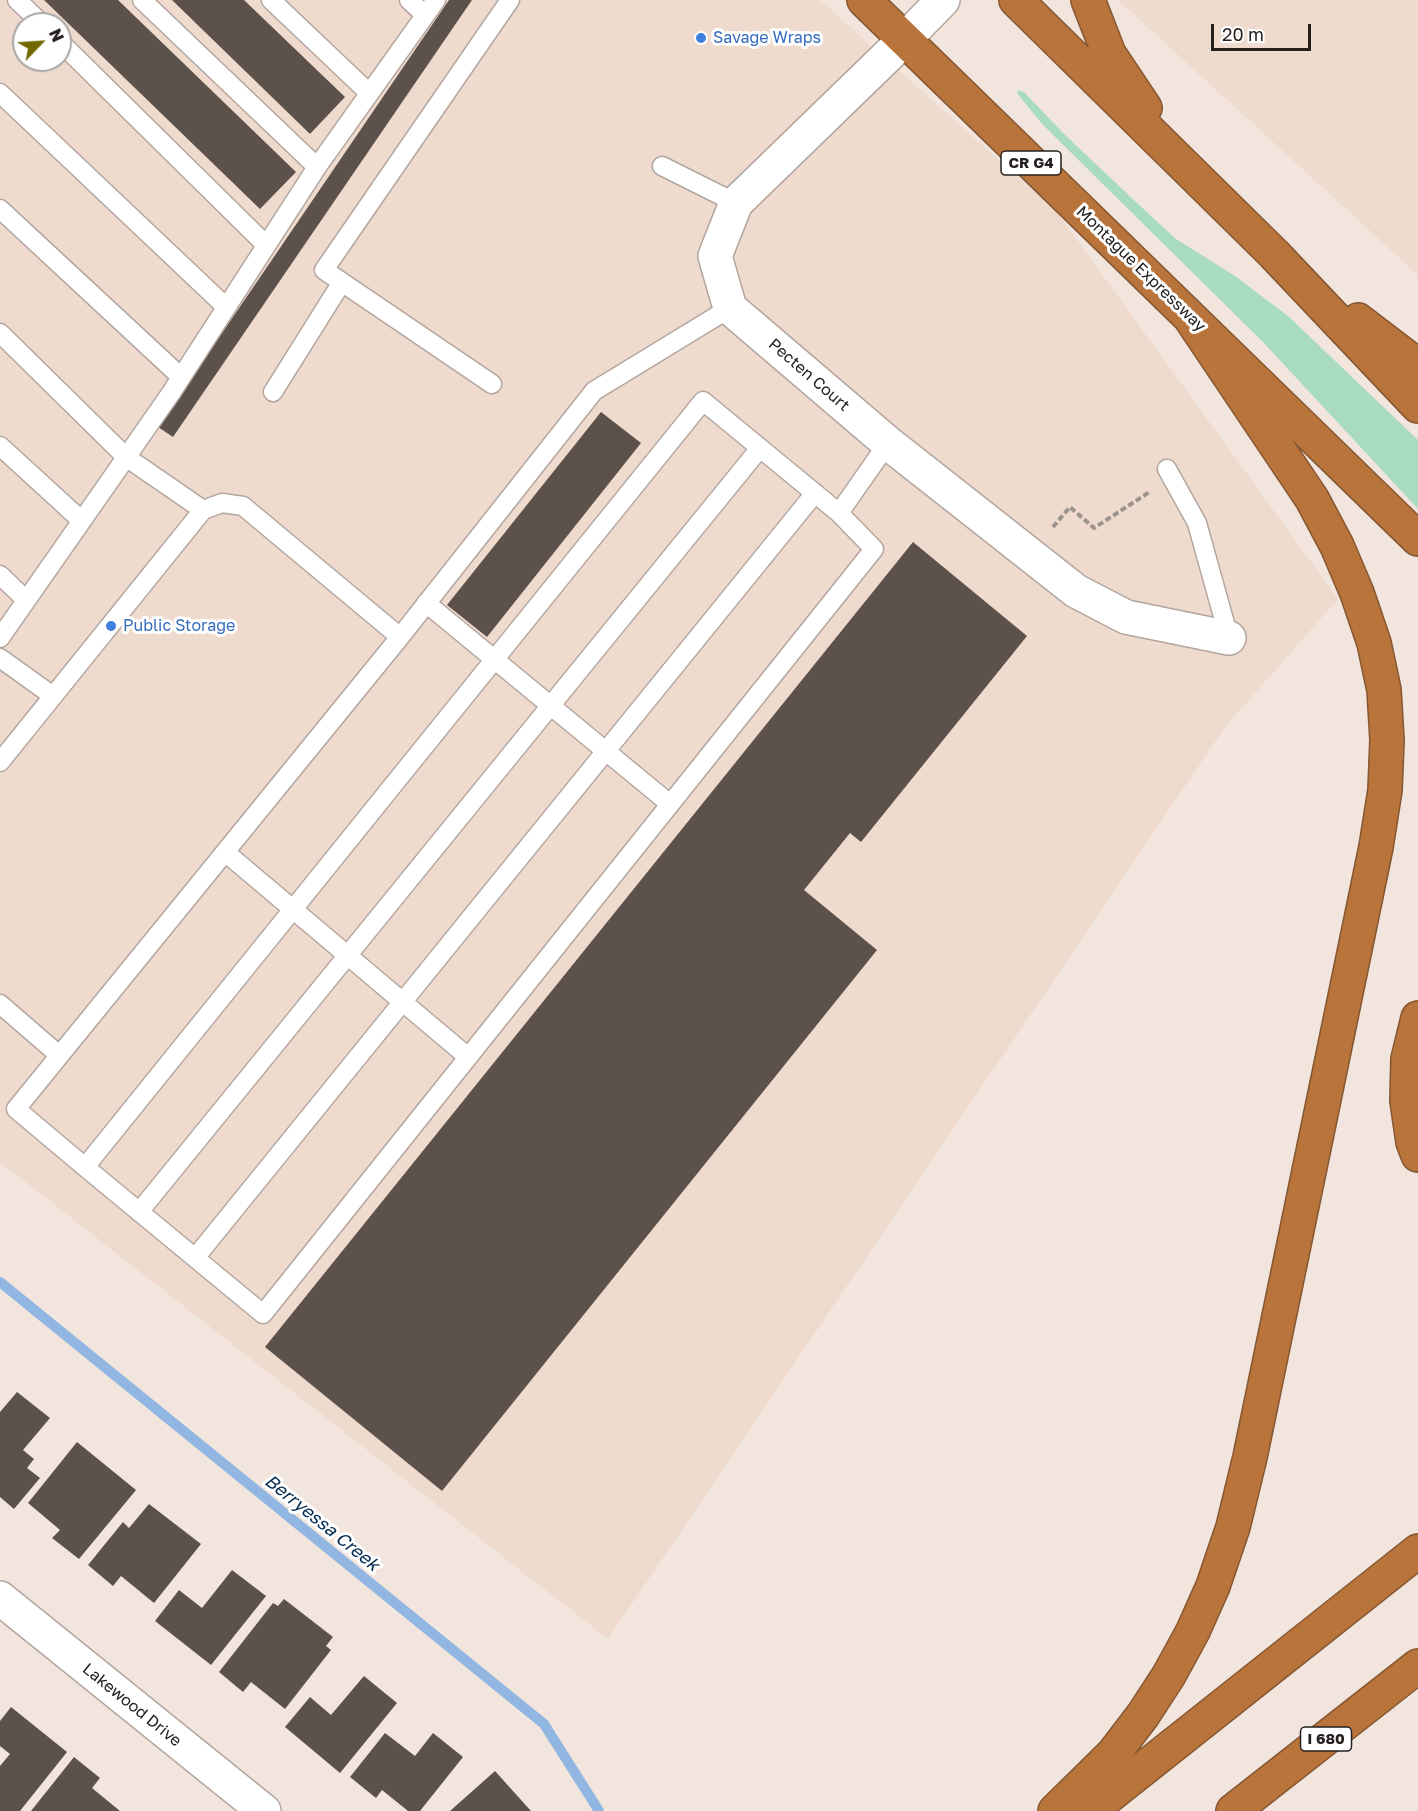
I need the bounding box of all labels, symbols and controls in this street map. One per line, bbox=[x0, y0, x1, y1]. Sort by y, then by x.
north arrow bbox=[12, 12, 72, 72]
scale bar bbox=[1214, 12, 1314, 50]
text: 20 m bbox=[1222, 23, 1264, 45]
text: N bbox=[45, 25, 68, 45]
place label: Savage Wraps bbox=[713, 28, 821, 48]
marker: Savage Wraps bbox=[694, 31, 708, 45]
road number: CR G4 bbox=[1001, 151, 1061, 175]
street label: Montague Expressway bbox=[1072, 202, 1210, 336]
street label: Pecten Court bbox=[765, 335, 853, 415]
place label: Public Storage bbox=[123, 616, 235, 636]
marker: Public Storage bbox=[104, 619, 118, 633]
water label: Berryessa Creek bbox=[260, 1470, 384, 1576]
street label: Lakewood Drive bbox=[79, 1659, 185, 1751]
road number: I 680 bbox=[1300, 1727, 1352, 1751]

